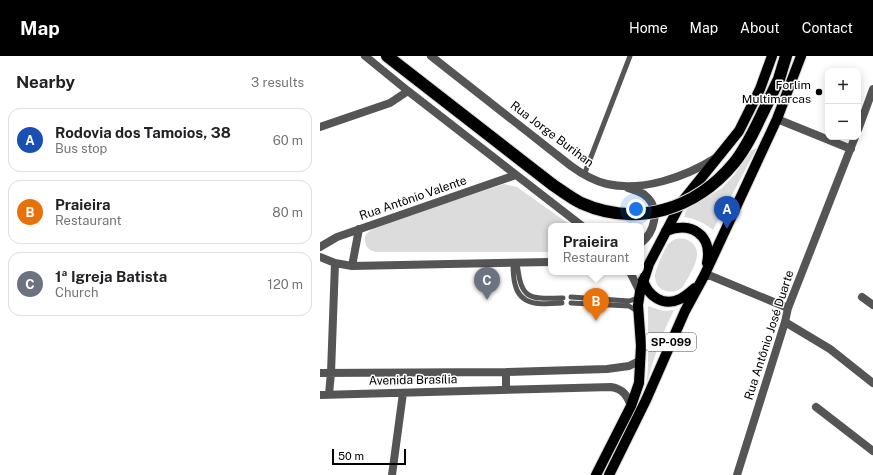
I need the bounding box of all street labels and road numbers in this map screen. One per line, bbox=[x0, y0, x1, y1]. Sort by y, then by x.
street label: Rua Jorge Burihan bbox=[508, 98, 596, 170]
street label: Rua Antônio Valente bbox=[358, 173, 469, 223]
street label: Rua Antônio José Duarte bbox=[741, 268, 797, 402]
road number: SP-099 bbox=[646, 333, 696, 351]
street label: Avenida Brasília bbox=[369, 372, 457, 388]

